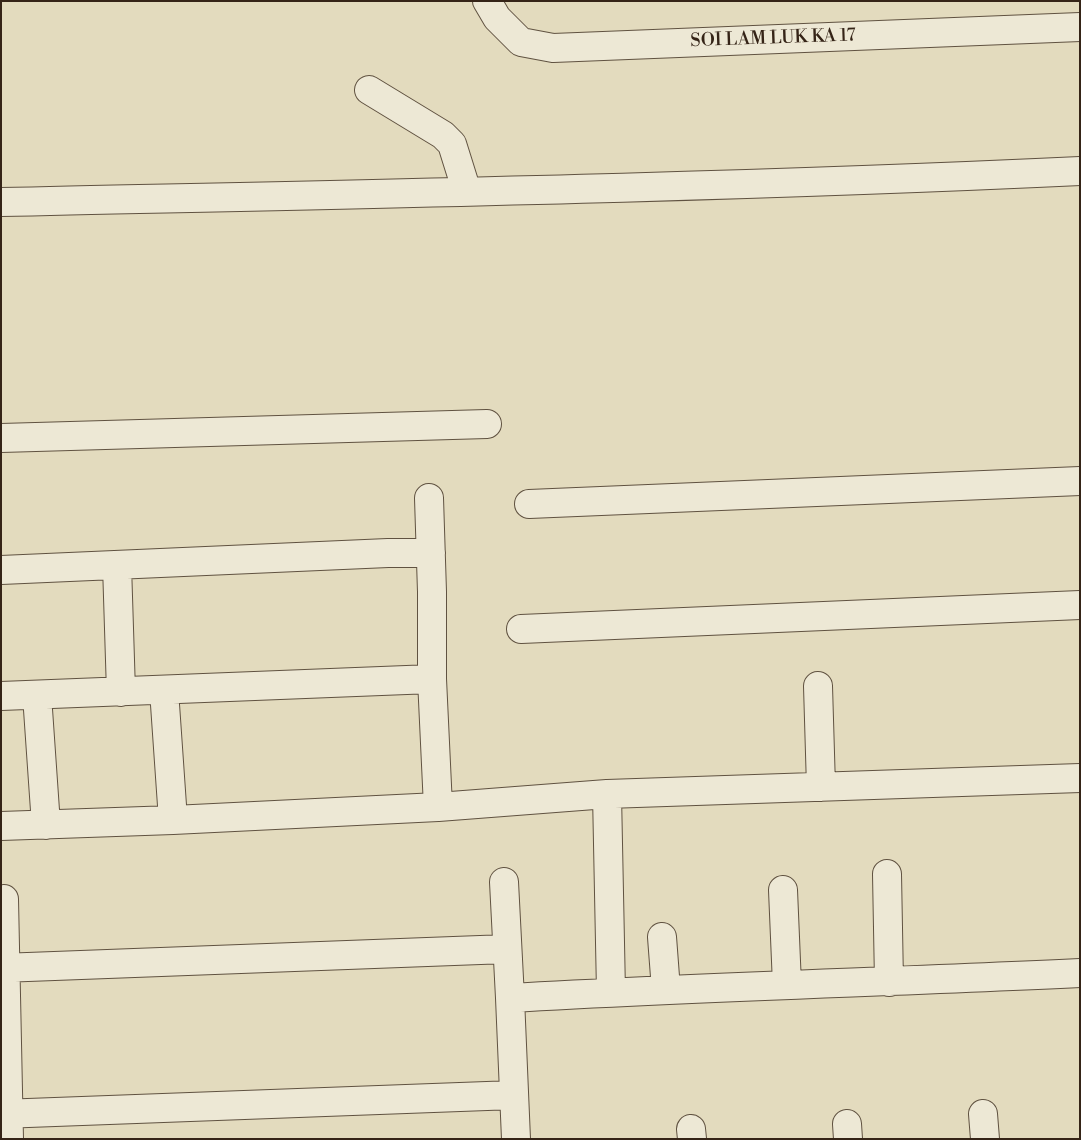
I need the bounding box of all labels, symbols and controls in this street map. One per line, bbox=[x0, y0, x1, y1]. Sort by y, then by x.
street label: SOI LAM LUK KA 17 bbox=[690, 25, 856, 53]

